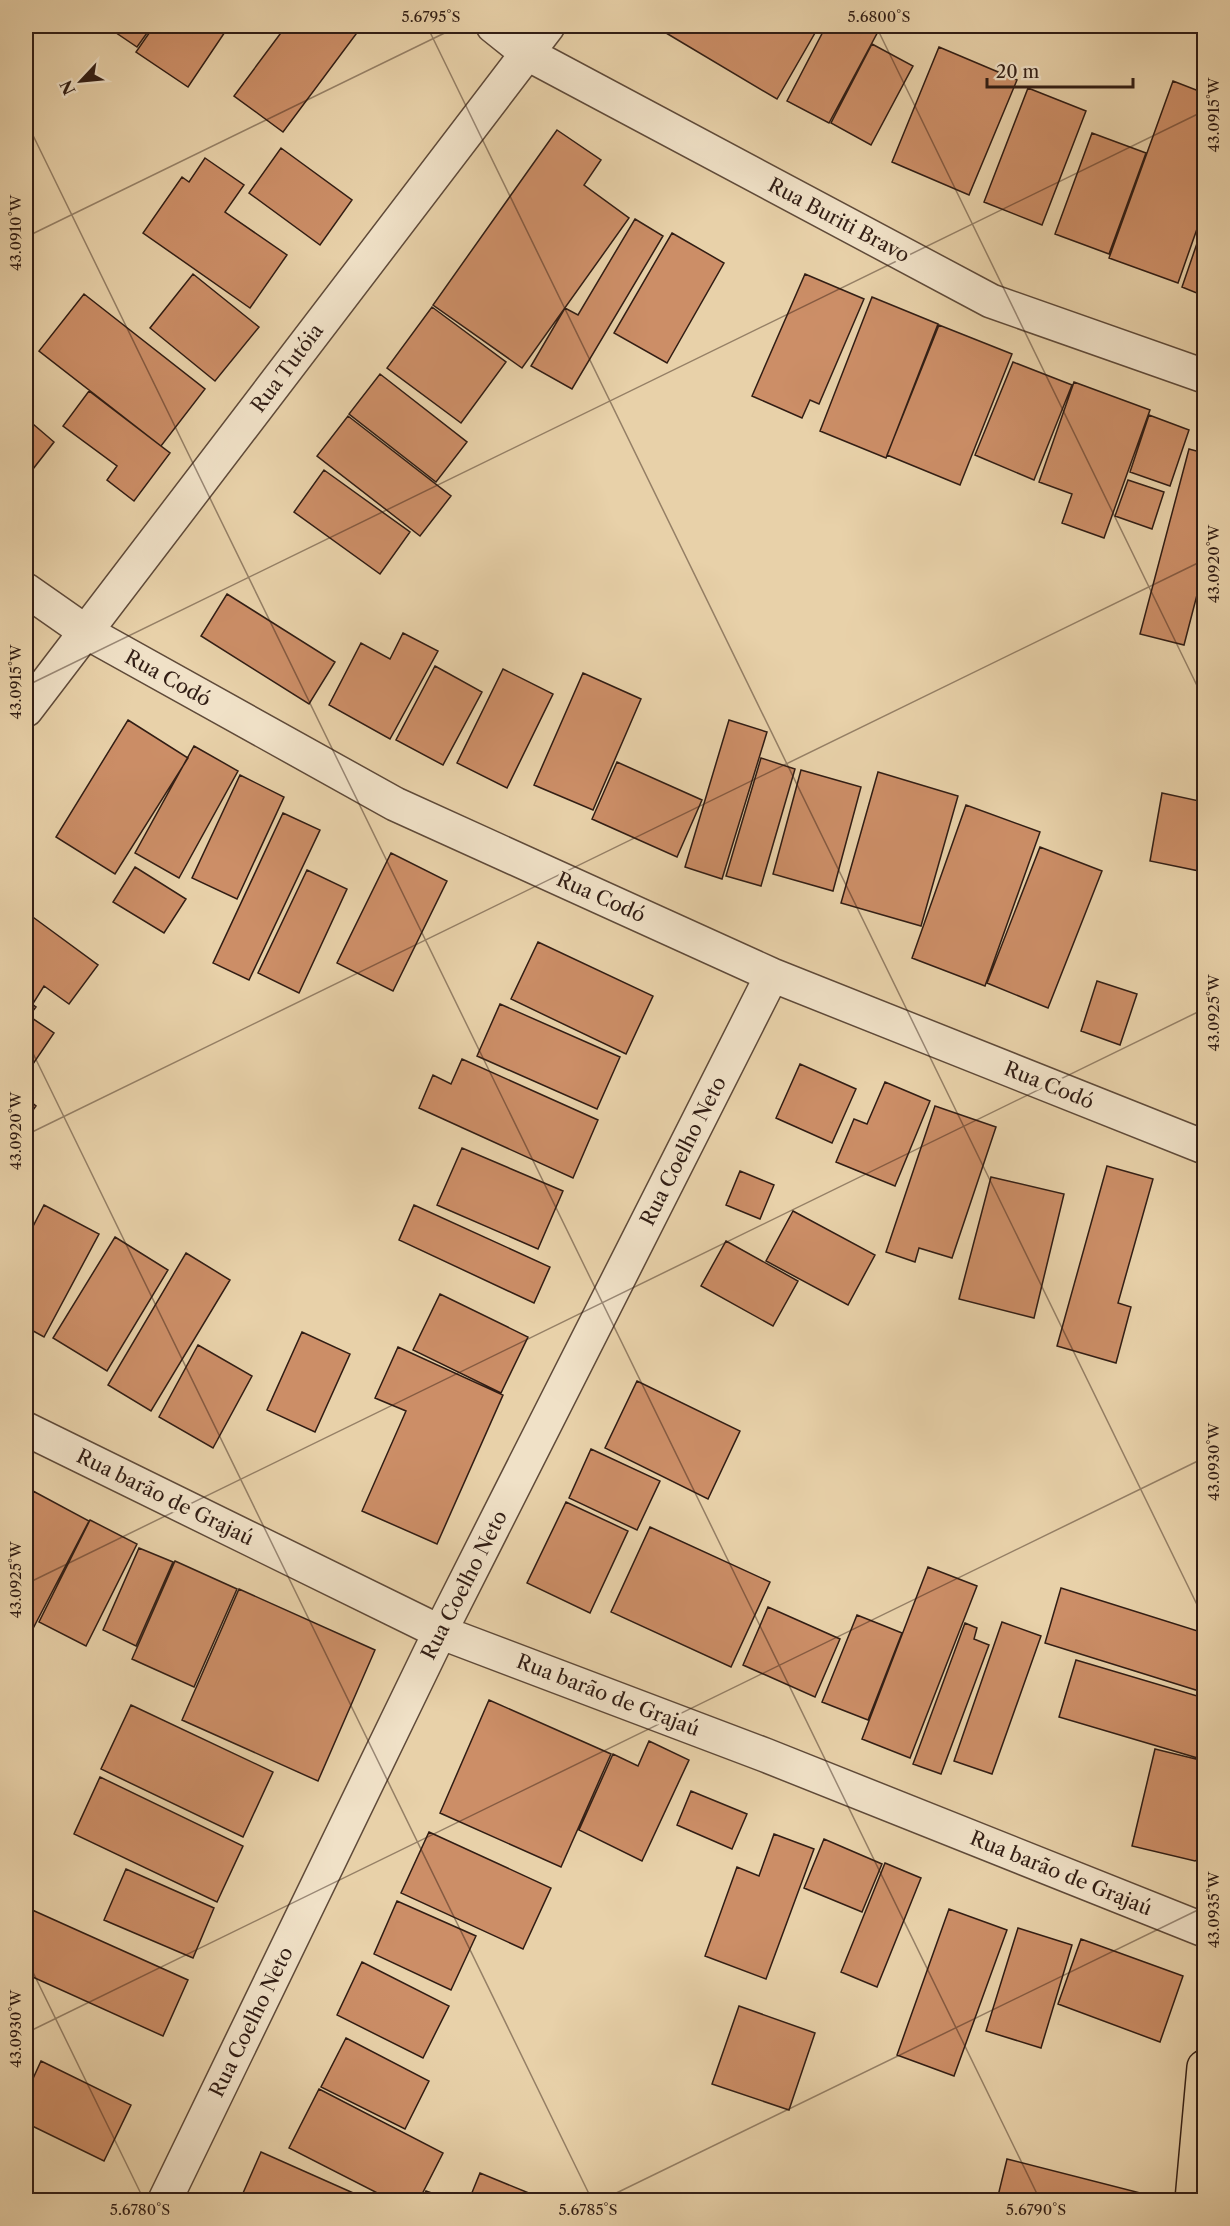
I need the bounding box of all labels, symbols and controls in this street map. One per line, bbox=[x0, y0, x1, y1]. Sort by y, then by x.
text: 5.6795°S bbox=[402, 7, 461, 26]
text: 5.6800°S bbox=[848, 7, 910, 26]
north arrow bbox=[51, 51, 111, 111]
scale bar bbox=[987, 51, 1132, 89]
text: 20 m bbox=[996, 61, 1040, 83]
text: N bbox=[55, 77, 80, 98]
text: 43.0915°W bbox=[1204, 77, 1223, 152]
street label: Rua Buriti Bravo bbox=[764, 173, 914, 267]
text: 43.0910°W bbox=[6, 194, 25, 271]
street label: Rua Tutóia bbox=[246, 319, 328, 417]
text: 43.0920°W bbox=[1204, 524, 1223, 603]
text: 43.0915°W bbox=[6, 644, 25, 719]
street label: Rua Codó bbox=[121, 645, 215, 711]
street label: Rua Codó bbox=[553, 867, 649, 927]
text: 43.0925°W bbox=[1204, 974, 1223, 1052]
street label: Rua Codó bbox=[1001, 1056, 1097, 1114]
street label: Rua Coelho Neto bbox=[635, 1072, 731, 1230]
text: 43.0920°W bbox=[6, 1091, 25, 1170]
text: 43.0930°W bbox=[1204, 1422, 1223, 1501]
street label: Rua barão de Grajaú bbox=[73, 1444, 257, 1550]
street label: Rua Coelho Neto bbox=[416, 1506, 512, 1664]
text: 43.0925°W bbox=[6, 1541, 25, 1619]
street label: Rua barão de Grajaú bbox=[513, 1649, 703, 1741]
street label: Rua barão de Grajaú bbox=[967, 1826, 1155, 1920]
text: 43.0935°W bbox=[1204, 1871, 1223, 1948]
street label: Rua Coelho Neto bbox=[204, 1943, 298, 2101]
text: 43.0930°W bbox=[6, 1989, 25, 2068]
text: 5.6780°S bbox=[110, 2200, 170, 2219]
text: 5.6785°S bbox=[558, 2200, 618, 2219]
text: 5.6790°S bbox=[1006, 2200, 1066, 2219]

